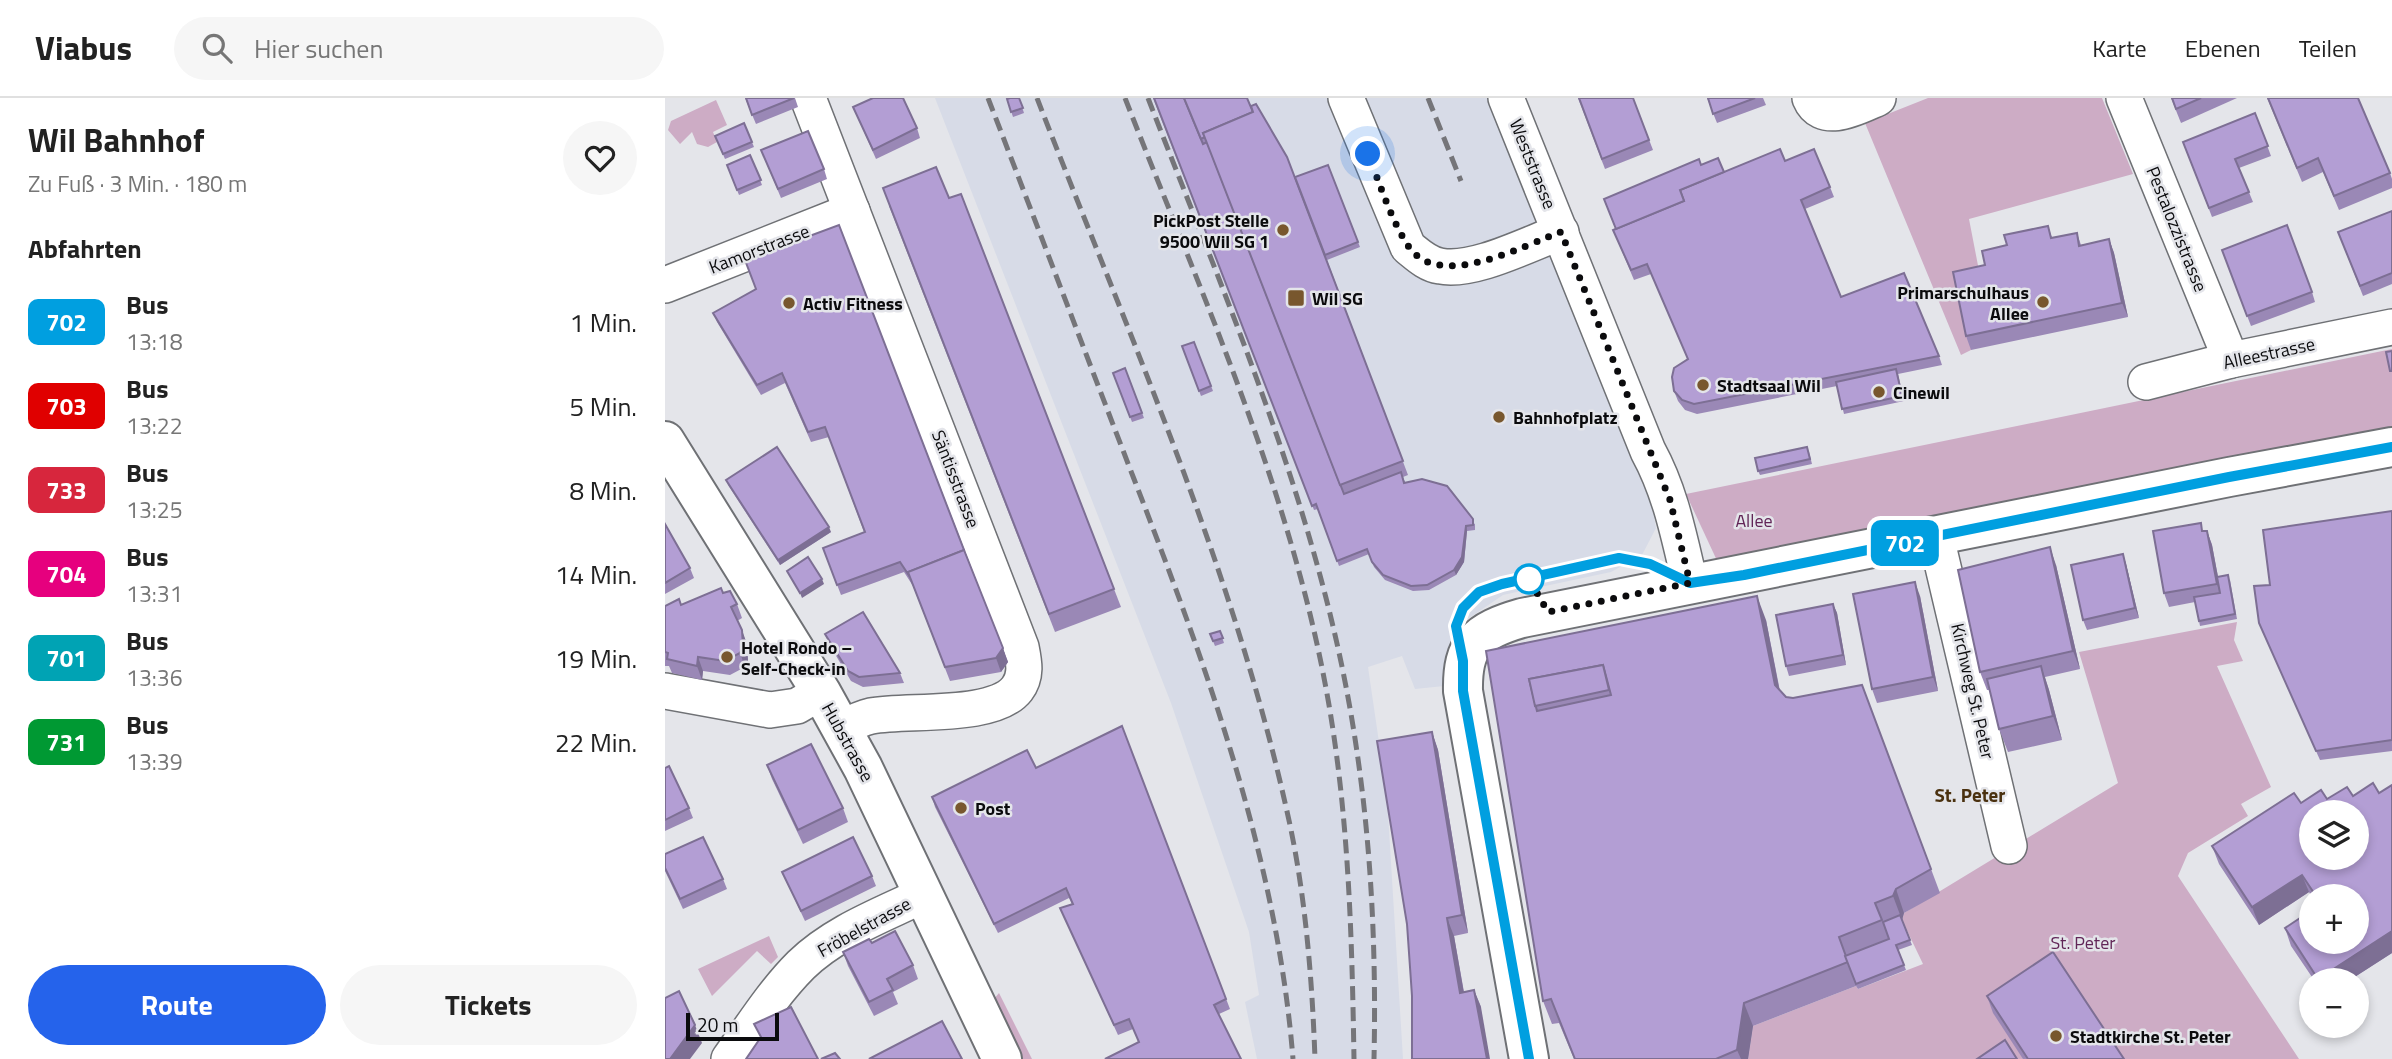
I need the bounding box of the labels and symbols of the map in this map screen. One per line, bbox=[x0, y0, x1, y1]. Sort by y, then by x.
street label: Weststrasse bbox=[1503, 115, 1563, 213]
your location bbox=[1350, 136, 1385, 171]
street label: Pestalozzistrasse bbox=[2140, 162, 2214, 296]
place label: PickPost Stelle 9500 Wil SG 1 bbox=[1153, 207, 1269, 255]
street label: Kamorstrasse bbox=[705, 217, 813, 281]
marker: PickPost Stelle 9500 Wil SG 1 bbox=[1275, 222, 1291, 238]
place label: Primarschulhaus Allee bbox=[1897, 279, 2029, 327]
place label: Wil SG bbox=[1312, 285, 1363, 312]
marker: Wil SG bbox=[1286, 288, 1306, 308]
place label: Activ Fitness bbox=[803, 290, 903, 317]
marker: Primarschulhaus Allee bbox=[2035, 294, 2051, 310]
marker: Activ Fitness bbox=[781, 295, 797, 311]
street label: Alleestrasse bbox=[2221, 330, 2317, 376]
place label: Stadtsaal Wil bbox=[1717, 372, 1821, 399]
marker: Stadtsaal Wil bbox=[1695, 377, 1711, 393]
place label: Cinewil bbox=[1893, 379, 1950, 406]
marker: Cinewil bbox=[1871, 384, 1887, 400]
place label: Bahnhofplatz bbox=[1513, 404, 1618, 431]
marker: Bahnhofplatz bbox=[1491, 409, 1507, 425]
street label: Säntisstrasse bbox=[925, 426, 987, 532]
park label: Allee bbox=[1735, 507, 1773, 534]
line badge: 702 bbox=[1865, 520, 1945, 566]
unlabelled marker bbox=[1514, 564, 1544, 594]
street label: Kirchweg St. Peter bbox=[1944, 620, 2002, 762]
place label: Hotel Rondo – Self-Check-in bbox=[741, 634, 852, 682]
marker: Hotel Rondo – Self-Check-in bbox=[719, 649, 735, 665]
street label: Hubstrasse bbox=[815, 697, 881, 787]
district label: St. Peter bbox=[1935, 780, 2005, 809]
place label: Post bbox=[975, 795, 1011, 822]
marker: Post bbox=[953, 800, 969, 816]
street label: Fröbelstrasse bbox=[812, 890, 916, 964]
park label: St. Peter bbox=[2050, 929, 2116, 956]
scale bar bbox=[686, 1010, 779, 1042]
place label: Stadtkirche St. Peter bbox=[2070, 1023, 2231, 1050]
marker: Stadtkirche St. Peter bbox=[2048, 1028, 2064, 1044]

